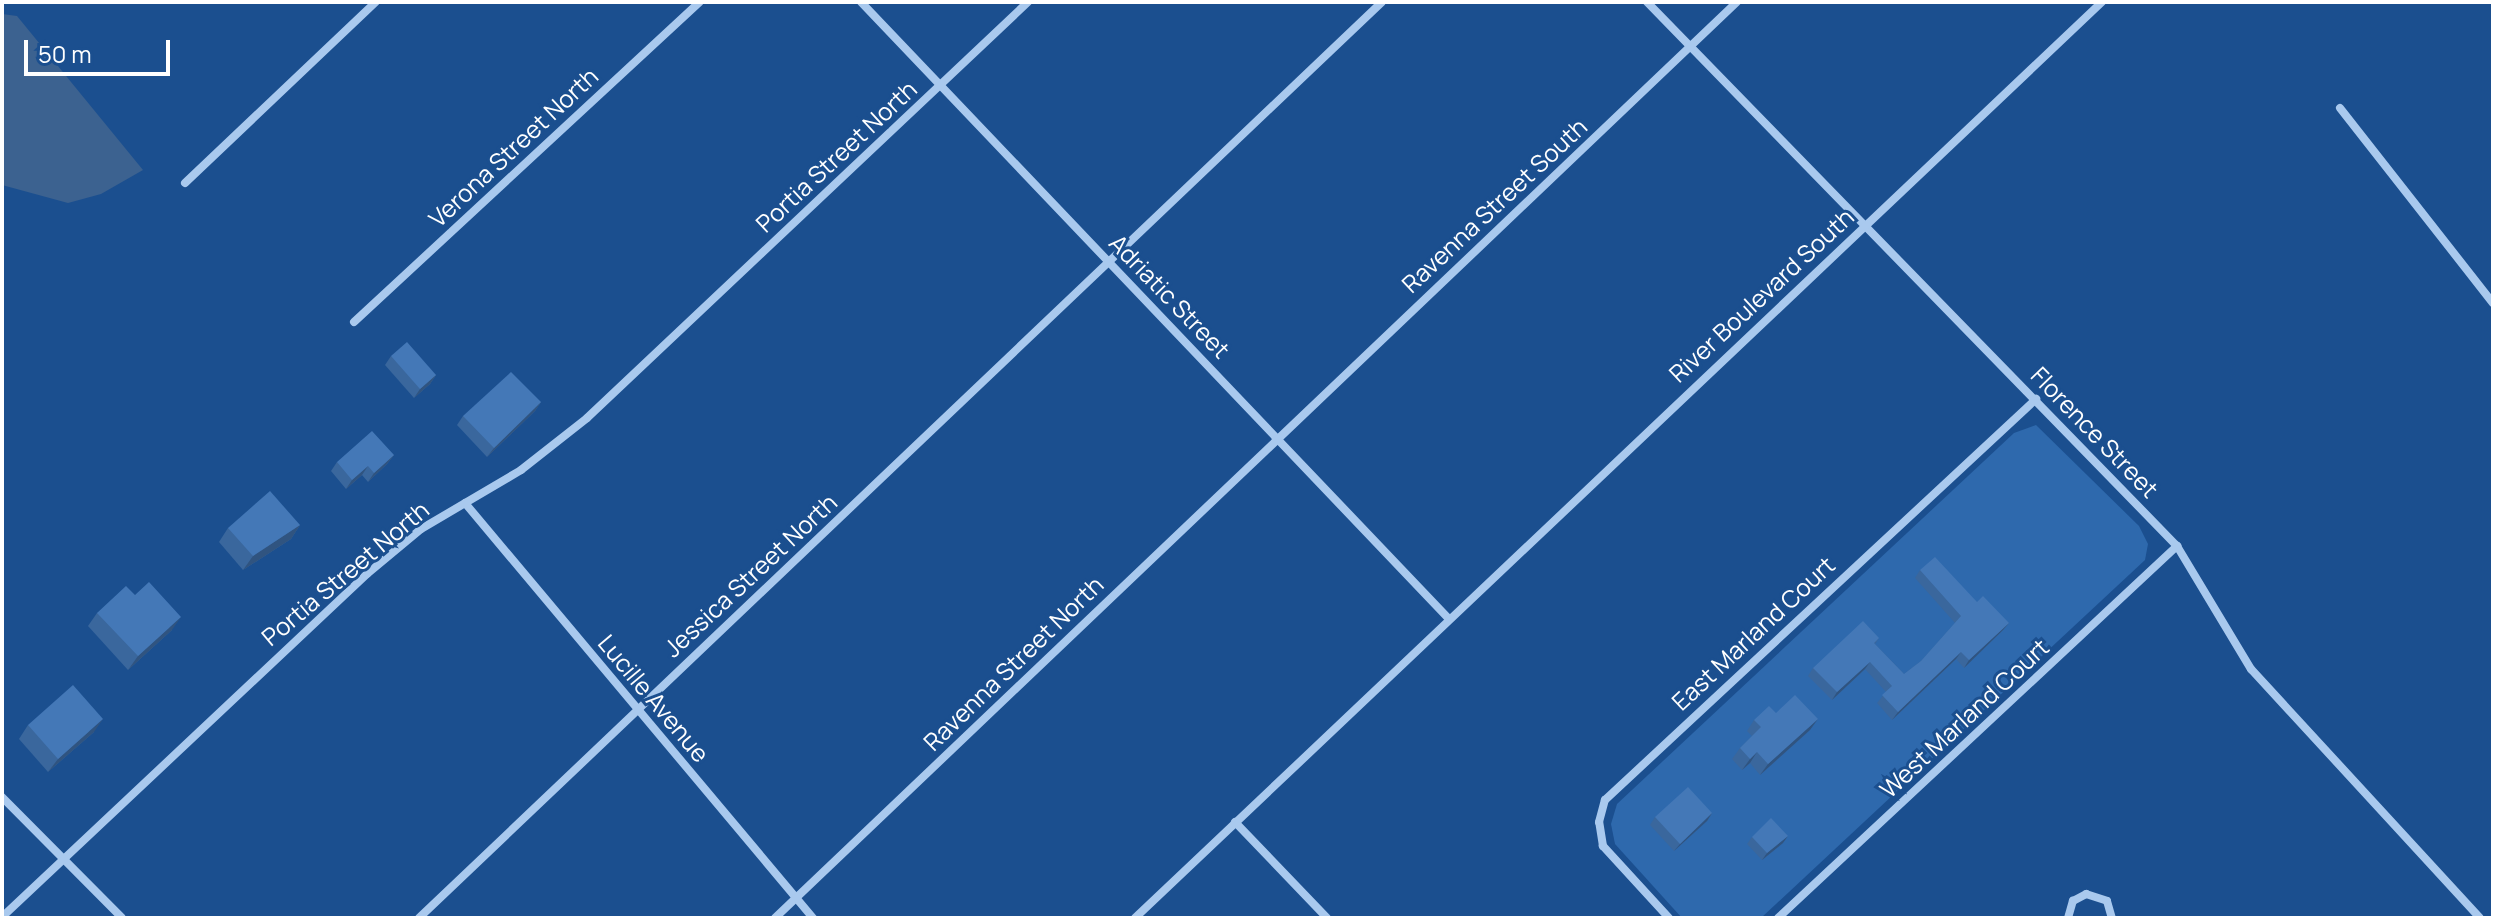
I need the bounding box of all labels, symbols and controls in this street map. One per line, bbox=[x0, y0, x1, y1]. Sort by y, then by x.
scale bar bbox=[28, 24, 174, 74]
text: 50 m bbox=[38, 37, 92, 70]
street label: Verona Street North bbox=[423, 61, 603, 233]
street label: Portia Street North bbox=[750, 74, 922, 238]
street label: Ravenna Street South bbox=[1396, 112, 1592, 298]
street label: River Boulevard South bbox=[1663, 202, 1859, 388]
street label: Adriatic Street bbox=[1104, 228, 1236, 364]
street label: Florence Street bbox=[2025, 361, 2165, 503]
street label: Jessica Street North bbox=[658, 487, 842, 663]
street label: Portia Street North bbox=[256, 495, 434, 651]
street label: East Marland Court bbox=[1666, 550, 1840, 716]
street label: Ravenna Street North bbox=[917, 570, 1109, 756]
street label: Lucille Avenue bbox=[592, 629, 716, 767]
street label: West Marland Court bbox=[1874, 632, 2054, 804]

